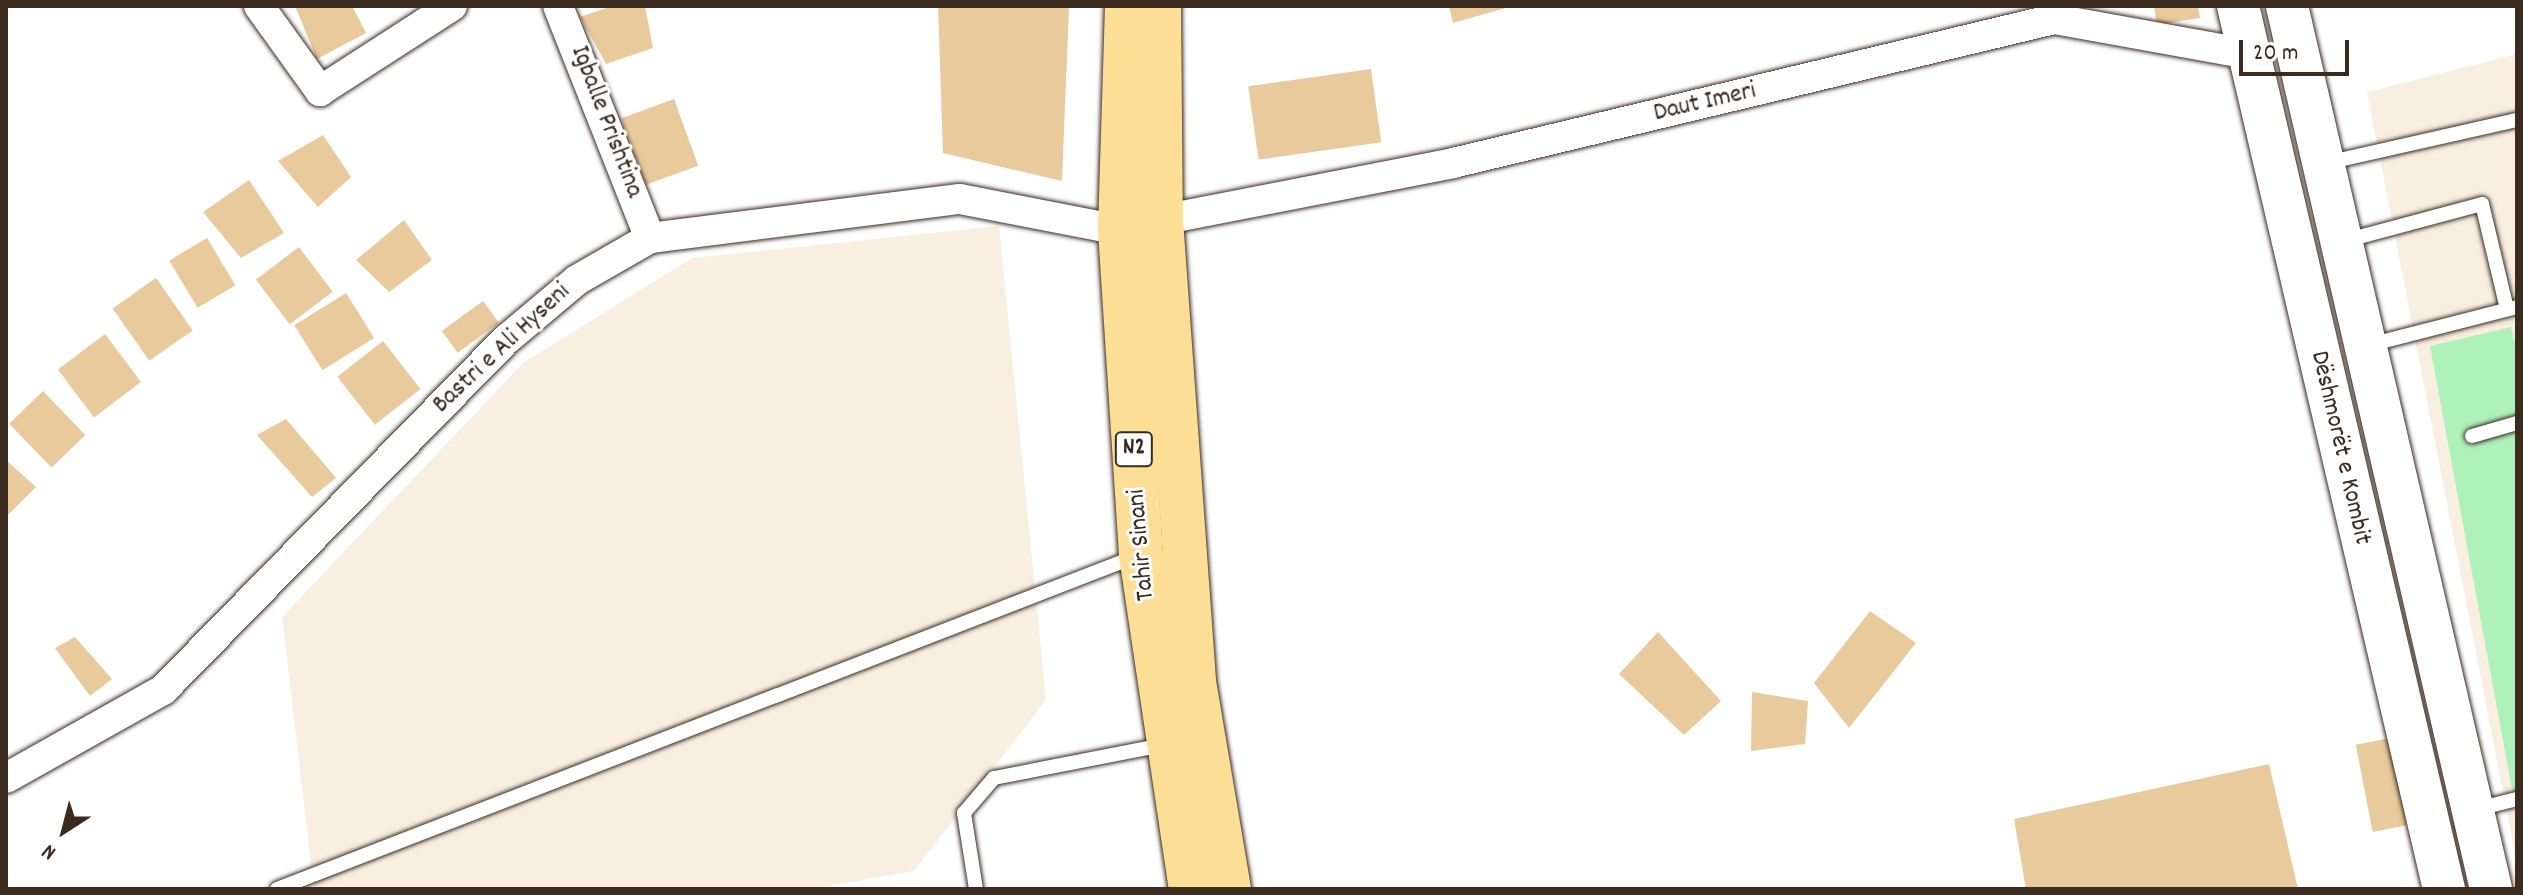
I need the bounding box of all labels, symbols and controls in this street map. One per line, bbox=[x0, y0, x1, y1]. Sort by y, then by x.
scale bar bbox=[2243, 24, 2353, 74]
text: 20 m bbox=[2253, 37, 2299, 71]
street label: Igballe Prishtina bbox=[563, 42, 649, 202]
street label: Daut Imeri bbox=[1651, 76, 1759, 130]
street label: Bastri e Ali Hyseni bbox=[427, 277, 577, 421]
street label: Dëshmorët e Kombit bbox=[2303, 348, 2377, 548]
road number: N2 bbox=[1114, 429, 1154, 469]
street label: Tahir Sinani bbox=[1122, 488, 1162, 602]
north arrow bbox=[24, 791, 104, 871]
text: N bbox=[36, 835, 63, 867]

